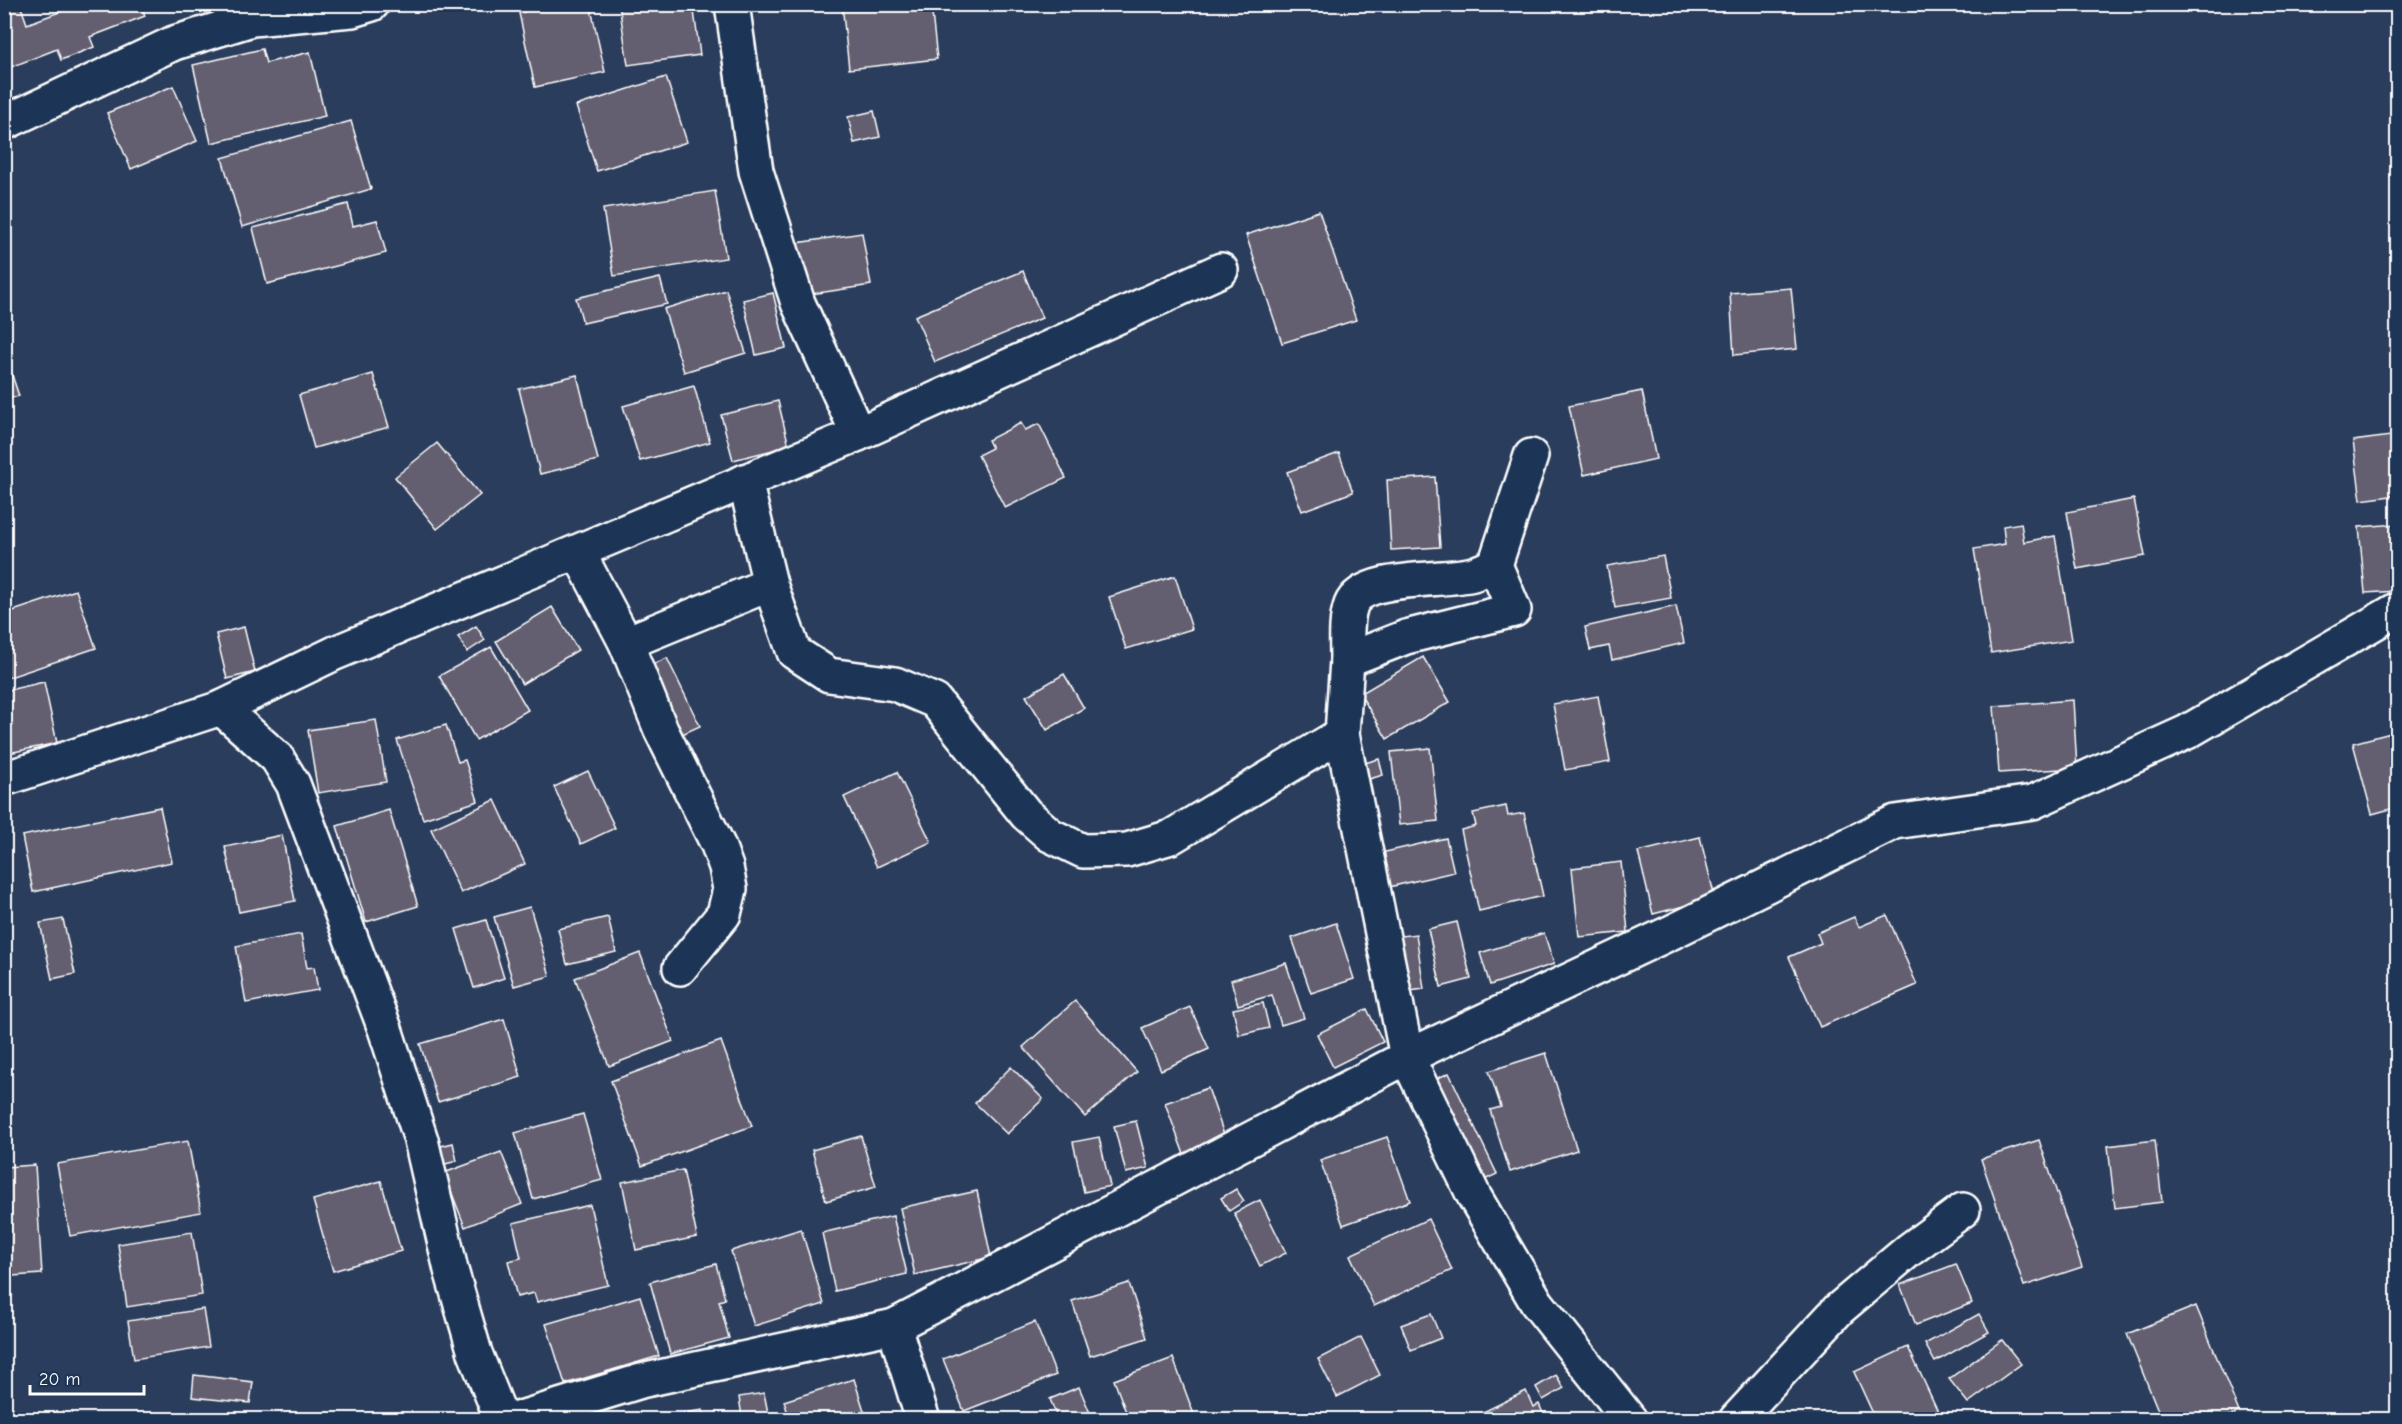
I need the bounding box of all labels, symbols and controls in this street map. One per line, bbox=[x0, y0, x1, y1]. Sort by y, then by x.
scale bar bbox=[30, 1358, 144, 1396]
text: 20 m bbox=[39, 1369, 80, 1390]

